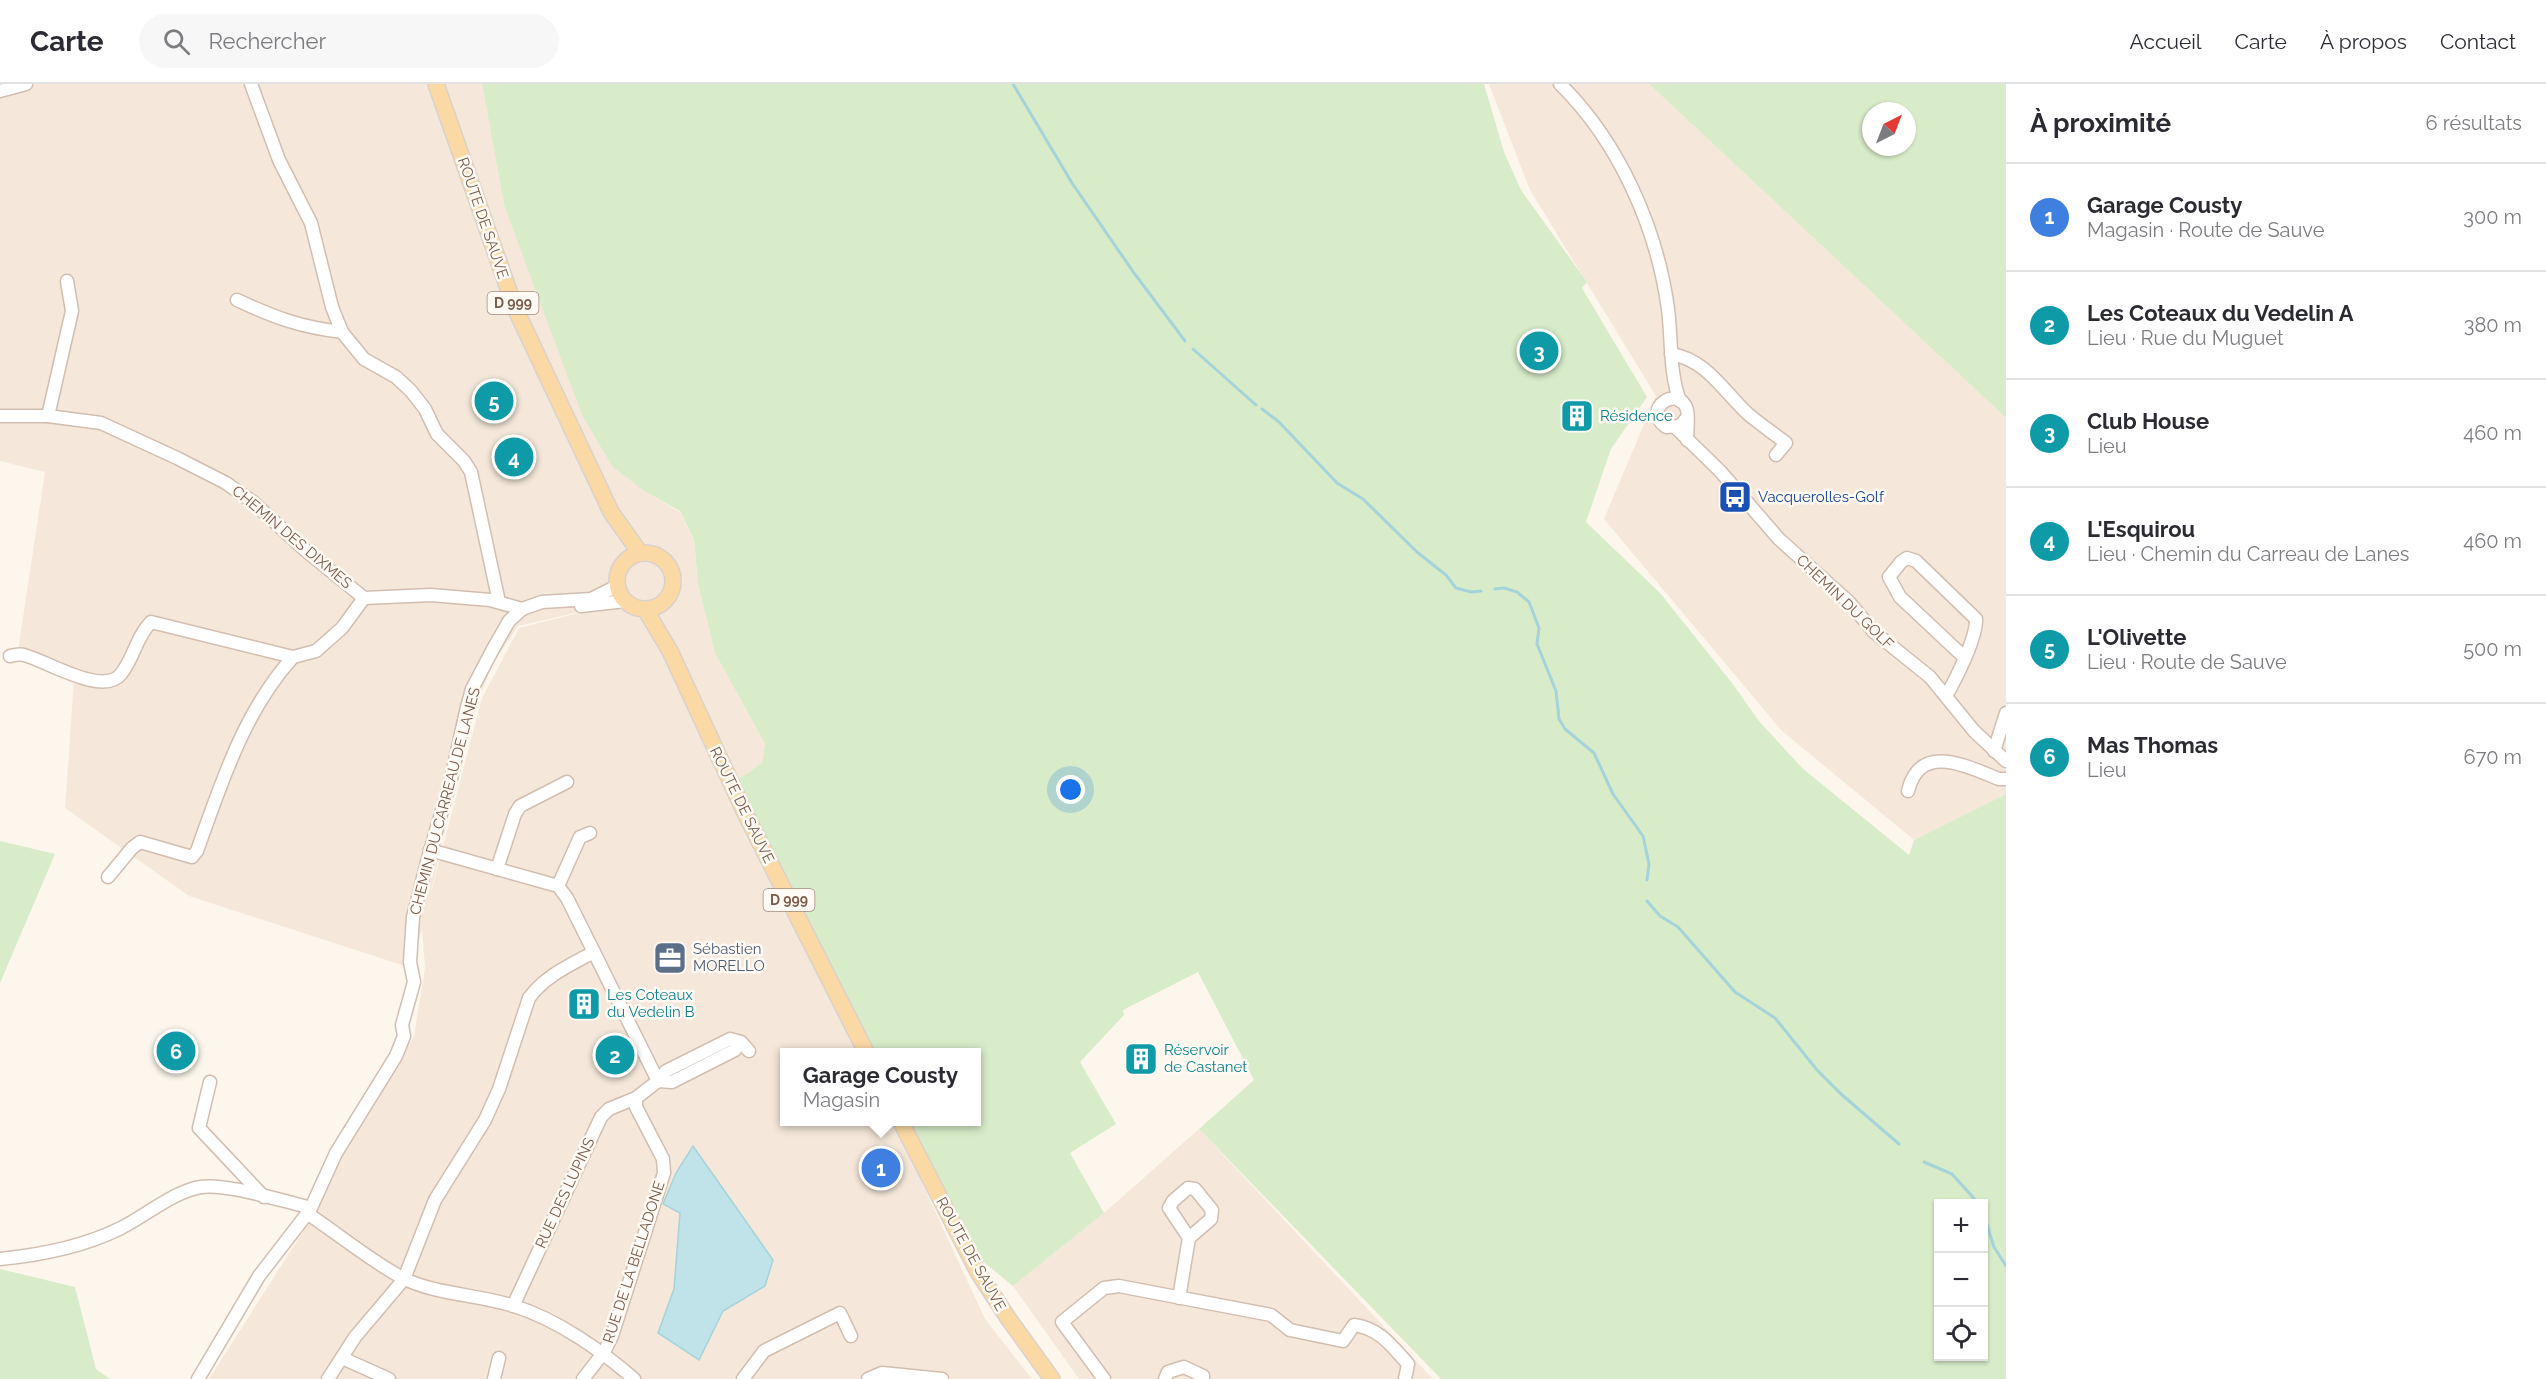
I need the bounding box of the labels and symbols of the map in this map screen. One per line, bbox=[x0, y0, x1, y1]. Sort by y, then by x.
north arrow bbox=[1862, 102, 1916, 156]
street label: ROUTE DE SAUVE bbox=[454, 155, 512, 281]
road number: D 999 bbox=[488, 292, 538, 314]
pin: 3 bbox=[1520, 328, 1558, 374]
pin: 5 bbox=[474, 378, 514, 424]
building icon: Résidence bbox=[1559, 398, 1595, 434]
place label: Résidence bbox=[1600, 407, 1673, 425]
pin: 4 bbox=[494, 434, 534, 479]
bus stop icon: Vacquerolles-Golf bbox=[1717, 479, 1753, 515]
street label: CHEMIN DES DIXMES bbox=[228, 482, 356, 592]
place label: Vacquerolles-Golf bbox=[1758, 488, 1885, 506]
street label: CHEMIN DU GOLF bbox=[1793, 551, 1897, 653]
street label: CHEMIN DU CARREAU DE LANES bbox=[406, 685, 484, 917]
street label: ROUTE DE SAUVE bbox=[706, 744, 778, 866]
your location bbox=[1056, 775, 1085, 804]
road number: D 999 bbox=[764, 889, 814, 911]
office icon: Sébastien MORELLO bbox=[652, 940, 688, 976]
place label: Sébastien MORELLO bbox=[693, 940, 765, 975]
building icon: Les Coteaux du Vedelin B bbox=[566, 986, 602, 1022]
place label: Les Coteaux du Vedelin B bbox=[607, 986, 695, 1021]
pin: 6 bbox=[156, 1028, 195, 1074]
pin: 2 bbox=[596, 1032, 634, 1078]
building icon: Réservoir de Castanet bbox=[1123, 1041, 1159, 1077]
place label: Réservoir de Castanet bbox=[1164, 1041, 1247, 1076]
street label: RUE DES LUPINS bbox=[531, 1135, 599, 1251]
pin: 1 bbox=[862, 1146, 900, 1190]
street label: RUE DE LA BELLADONE bbox=[599, 1179, 669, 1345]
street label: ROUTE DE SAUVE bbox=[932, 1194, 1010, 1314]

